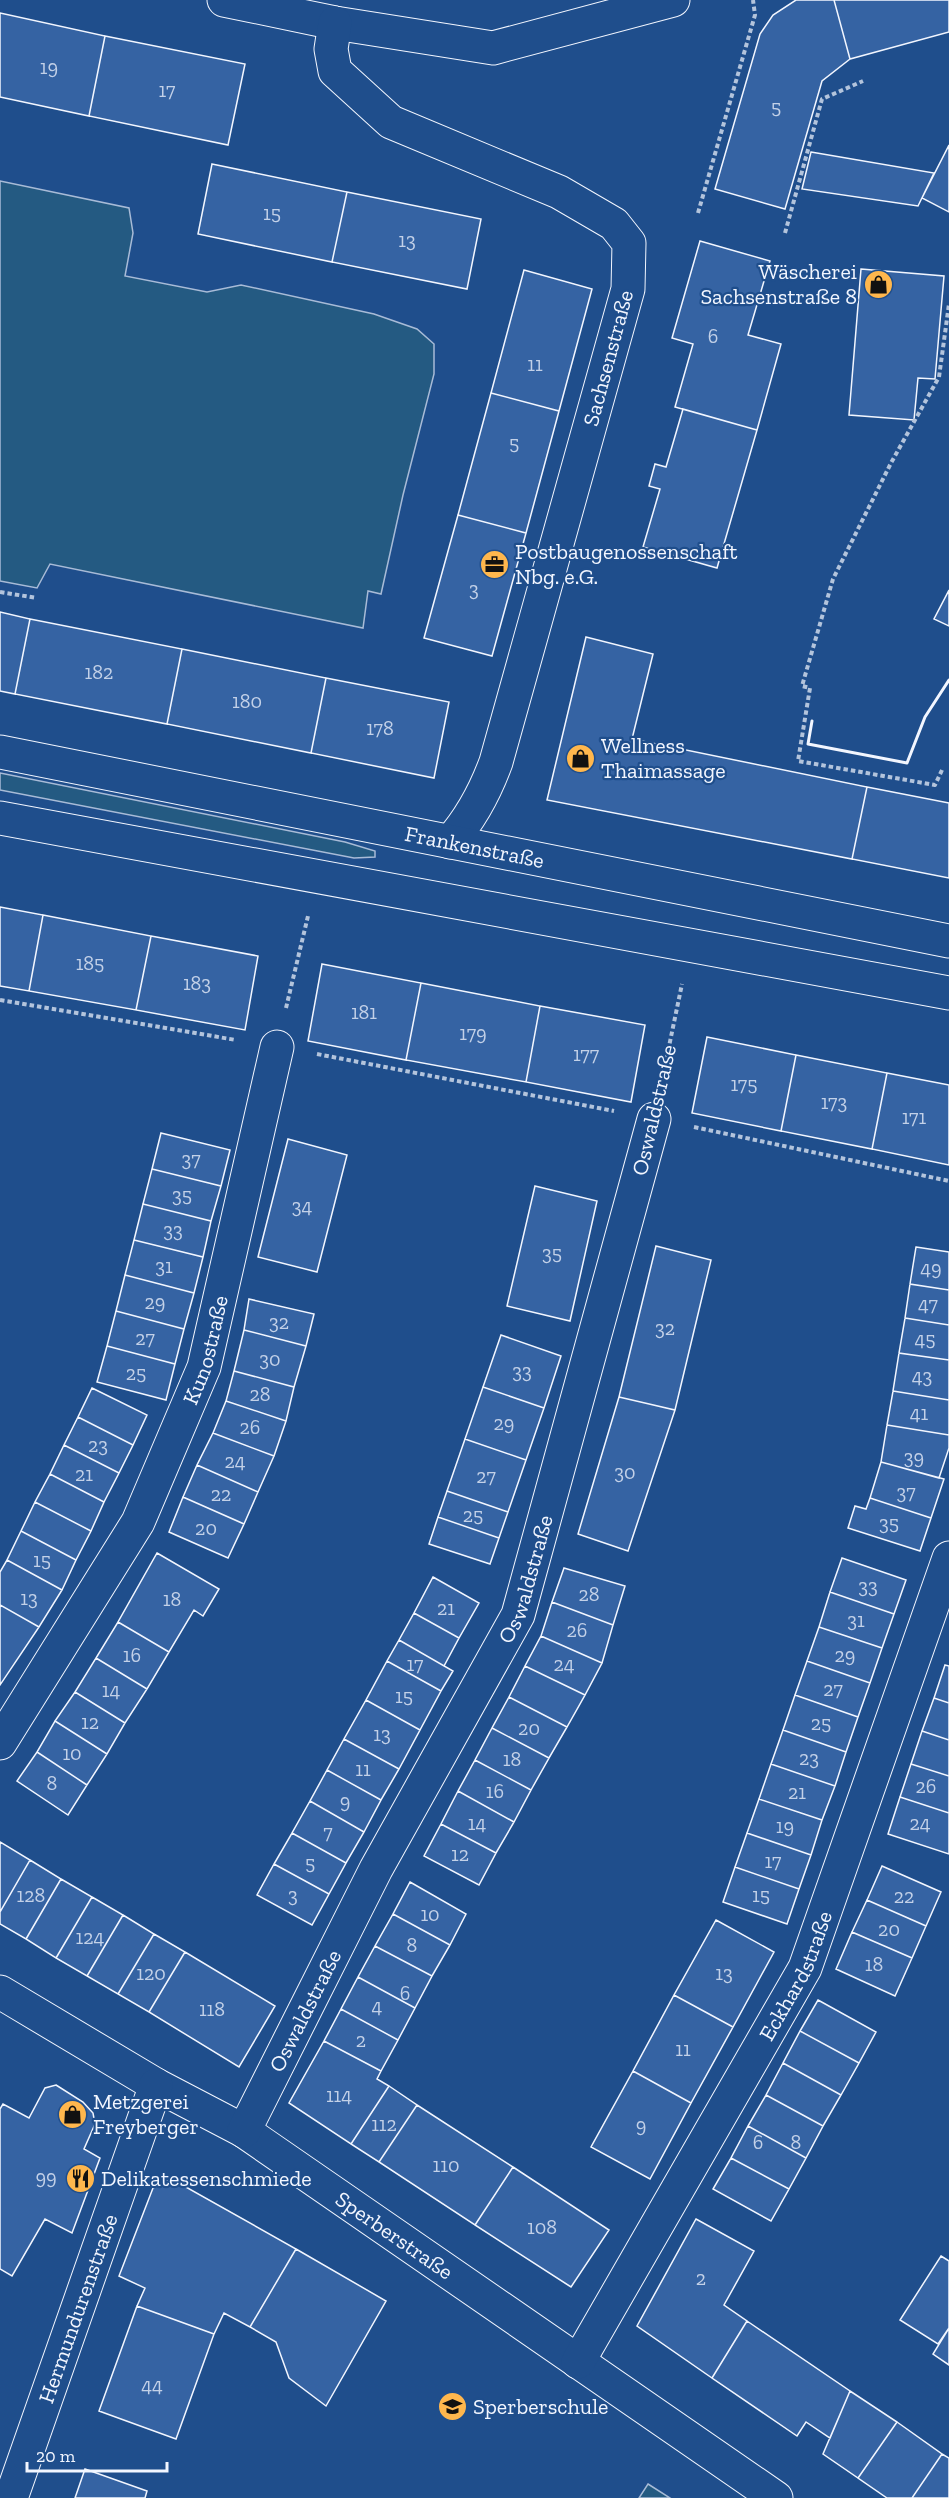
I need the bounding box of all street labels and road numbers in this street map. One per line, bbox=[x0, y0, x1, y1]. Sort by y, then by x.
street label: Sachsenstraße bbox=[577, 287, 639, 429]
street label: Frankenstraße bbox=[403, 820, 547, 874]
street label: Oswaldstraße bbox=[626, 1042, 682, 1178]
street label: Kunostraße bbox=[176, 1293, 233, 1408]
street label: Oswaldstraße bbox=[492, 1512, 558, 1648]
street label: Eckhardstraße bbox=[753, 1907, 838, 2045]
street label: Oswaldstraße bbox=[263, 1945, 347, 2076]
street label: Sperberstraße bbox=[331, 2185, 459, 2285]
street label: Hermundurenstraße bbox=[32, 2210, 123, 2407]

